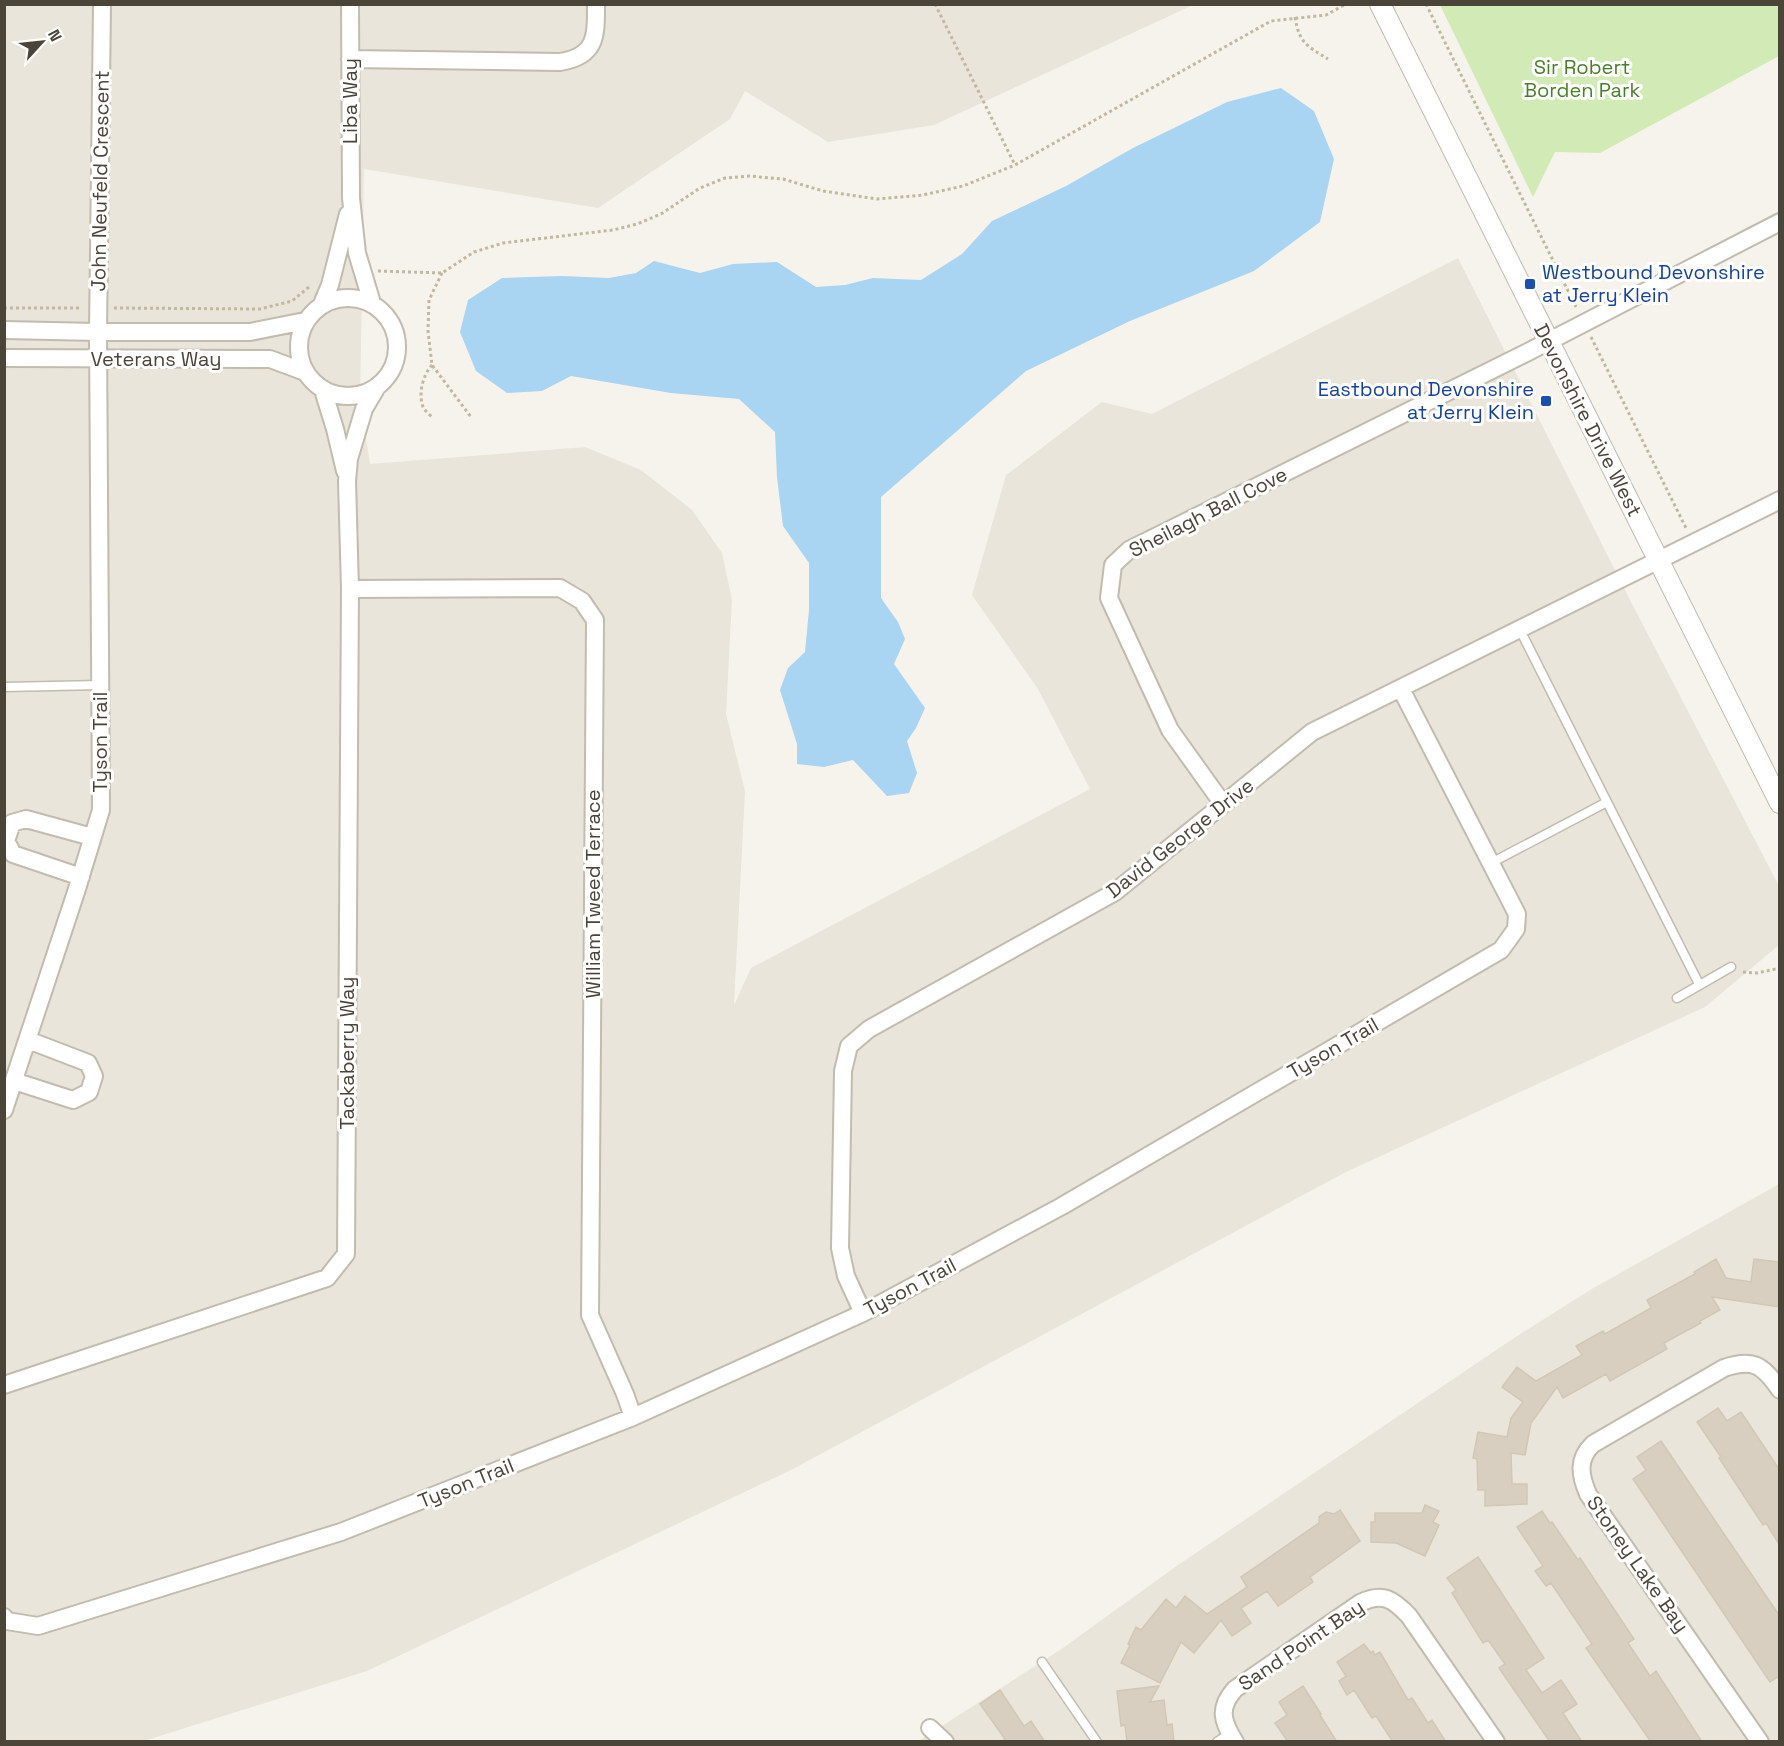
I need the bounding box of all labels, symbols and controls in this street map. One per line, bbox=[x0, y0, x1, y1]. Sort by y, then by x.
north arrow bbox=[12, 12, 72, 72]
text: N bbox=[43, 26, 67, 45]
park label: Sir Robert Borden Park bbox=[1524, 54, 1640, 103]
street label: Liba Way bbox=[337, 58, 363, 144]
street label: John Neufeld Crescent bbox=[85, 70, 115, 292]
place label: Westbound Devonshire at Jerry Klein bbox=[1542, 259, 1765, 308]
marker: Westbound Devonshire at Jerry Klein bbox=[1523, 277, 1537, 291]
street label: Devonshire Drive West bbox=[1528, 319, 1648, 521]
street label: Veterans Way bbox=[90, 346, 222, 372]
place label: Eastbound Devonshire at Jerry Klein bbox=[1318, 376, 1534, 425]
marker: Eastbound Devonshire at Jerry Klein bbox=[1539, 394, 1553, 408]
street label: Sheilagh Ball Cove bbox=[1124, 461, 1292, 563]
street label: Tyson Trail bbox=[87, 692, 113, 793]
street label: David George Drive bbox=[1101, 772, 1259, 904]
street label: William Tweed Terrace bbox=[580, 789, 606, 999]
street label: Tackaberry Way bbox=[334, 976, 360, 1130]
street label: Tyson Trail bbox=[1283, 1011, 1383, 1085]
street label: Tyson Trail bbox=[859, 1252, 961, 1322]
street label: Tyson Trail bbox=[414, 1452, 518, 1514]
street label: Stoney Lake Bay bbox=[1581, 1490, 1695, 1638]
street label: Sand Point Bay bbox=[1233, 1593, 1369, 1697]

